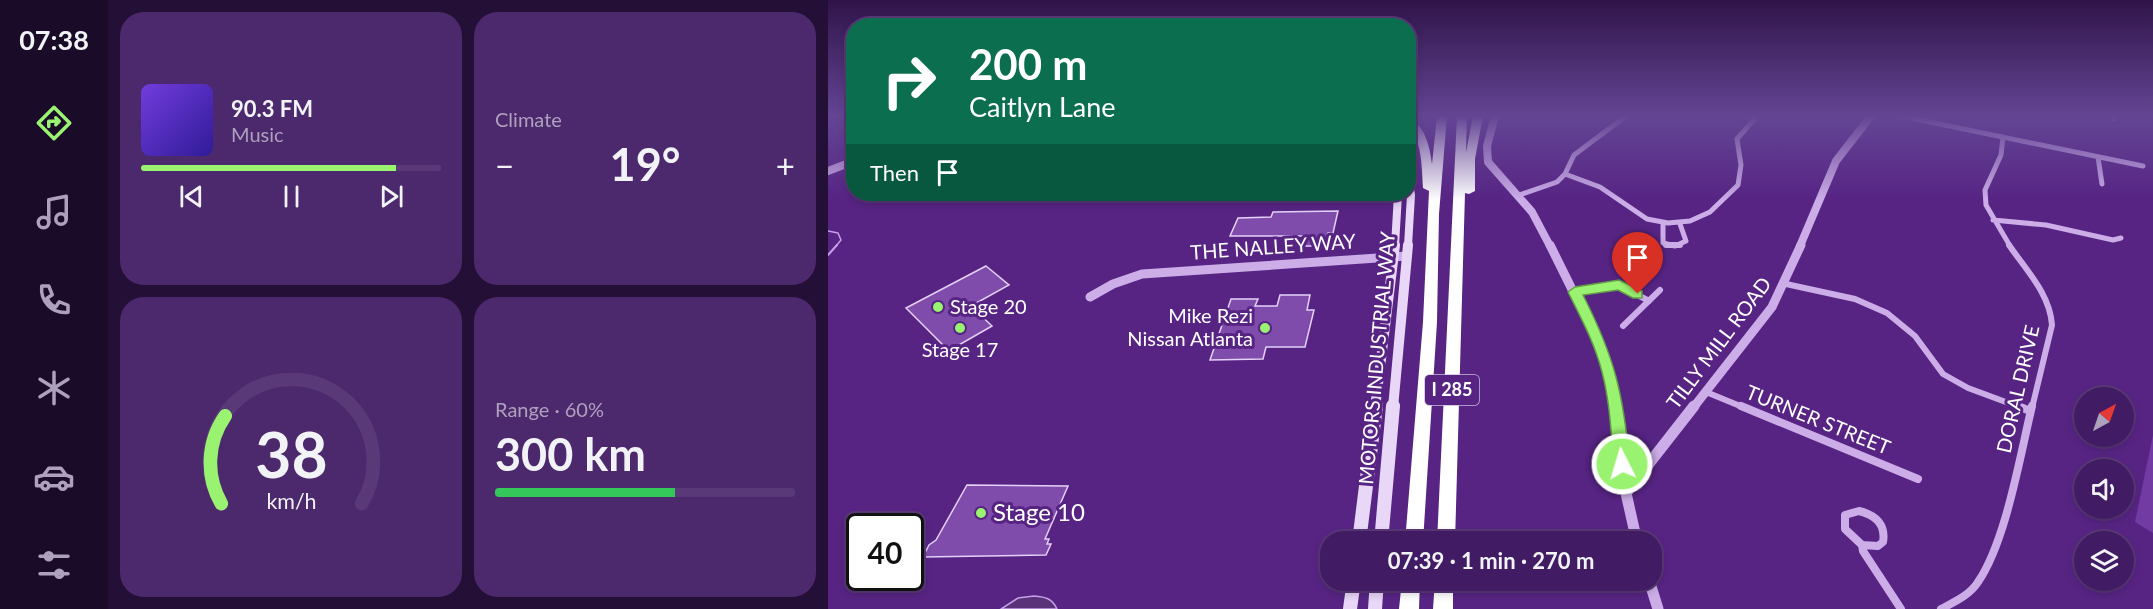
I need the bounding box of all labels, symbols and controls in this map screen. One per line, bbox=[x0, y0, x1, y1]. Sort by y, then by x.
text: 07:38 bbox=[19, 23, 89, 56]
text: 200 m bbox=[969, 39, 1087, 89]
icon: right bbox=[870, 42, 948, 120]
text: Caitlyn Lane bbox=[969, 90, 1116, 123]
text: 90.3 FM bbox=[231, 95, 313, 122]
icon: directions bbox=[33, 102, 75, 144]
text: Climate bbox=[495, 107, 562, 131]
text: Music bbox=[231, 122, 284, 146]
text: 19° bbox=[610, 137, 680, 191]
text: − bbox=[495, 145, 514, 185]
text: + bbox=[776, 145, 795, 185]
icon: arrive bbox=[931, 156, 964, 189]
text: Then bbox=[870, 159, 919, 186]
icon: previous bbox=[175, 180, 208, 213]
icon: pause bbox=[275, 180, 308, 213]
icon: next bbox=[375, 180, 408, 213]
icon: music bbox=[33, 191, 75, 233]
street label: THE NALLEY WAY bbox=[1189, 228, 1357, 264]
street label: MOTORS INDUSTRIAL WAY bbox=[1353, 230, 1399, 485]
pin bbox=[1612, 232, 1663, 294]
icon: arrive bbox=[1621, 241, 1654, 274]
street label: TILLY MILL ROAD bbox=[1661, 272, 1776, 413]
icon: phone bbox=[33, 279, 75, 321]
place label: Stage 20 bbox=[950, 294, 1027, 318]
marker: Stage 20 bbox=[931, 300, 945, 314]
place label: Mike Rezi Nissan Atlanta bbox=[1127, 303, 1253, 350]
marker: Stage 17 bbox=[953, 321, 967, 335]
marker: Mike Rezi Nissan Atlanta bbox=[1258, 321, 1272, 335]
street label: DORAL DRIVE bbox=[1991, 322, 2043, 455]
place label: Stage 17 bbox=[922, 337, 998, 361]
icon: climate bbox=[33, 367, 75, 409]
road number: I 285 bbox=[1425, 375, 1479, 405]
street label: TURNER STREET bbox=[1743, 379, 1894, 459]
north arrow bbox=[2074, 387, 2134, 447]
map controls bbox=[2074, 387, 2134, 591]
text: Range · 60% bbox=[495, 397, 604, 421]
text: 38 bbox=[255, 416, 327, 491]
text: 300 km bbox=[495, 427, 646, 481]
position arrow bbox=[1590, 432, 1654, 496]
icon: car bbox=[33, 456, 75, 498]
button: sound bbox=[2074, 459, 2134, 519]
text: km/h bbox=[266, 488, 316, 514]
place label: Stage 10 bbox=[993, 497, 1085, 526]
marker: Stage 10 bbox=[974, 506, 988, 520]
speed limit sign: 40 bbox=[846, 513, 924, 591]
button: layers bbox=[2074, 531, 2134, 591]
icon: filters bbox=[33, 544, 75, 586]
text: 07:39 · 1 min · 270 m bbox=[1388, 547, 1594, 574]

